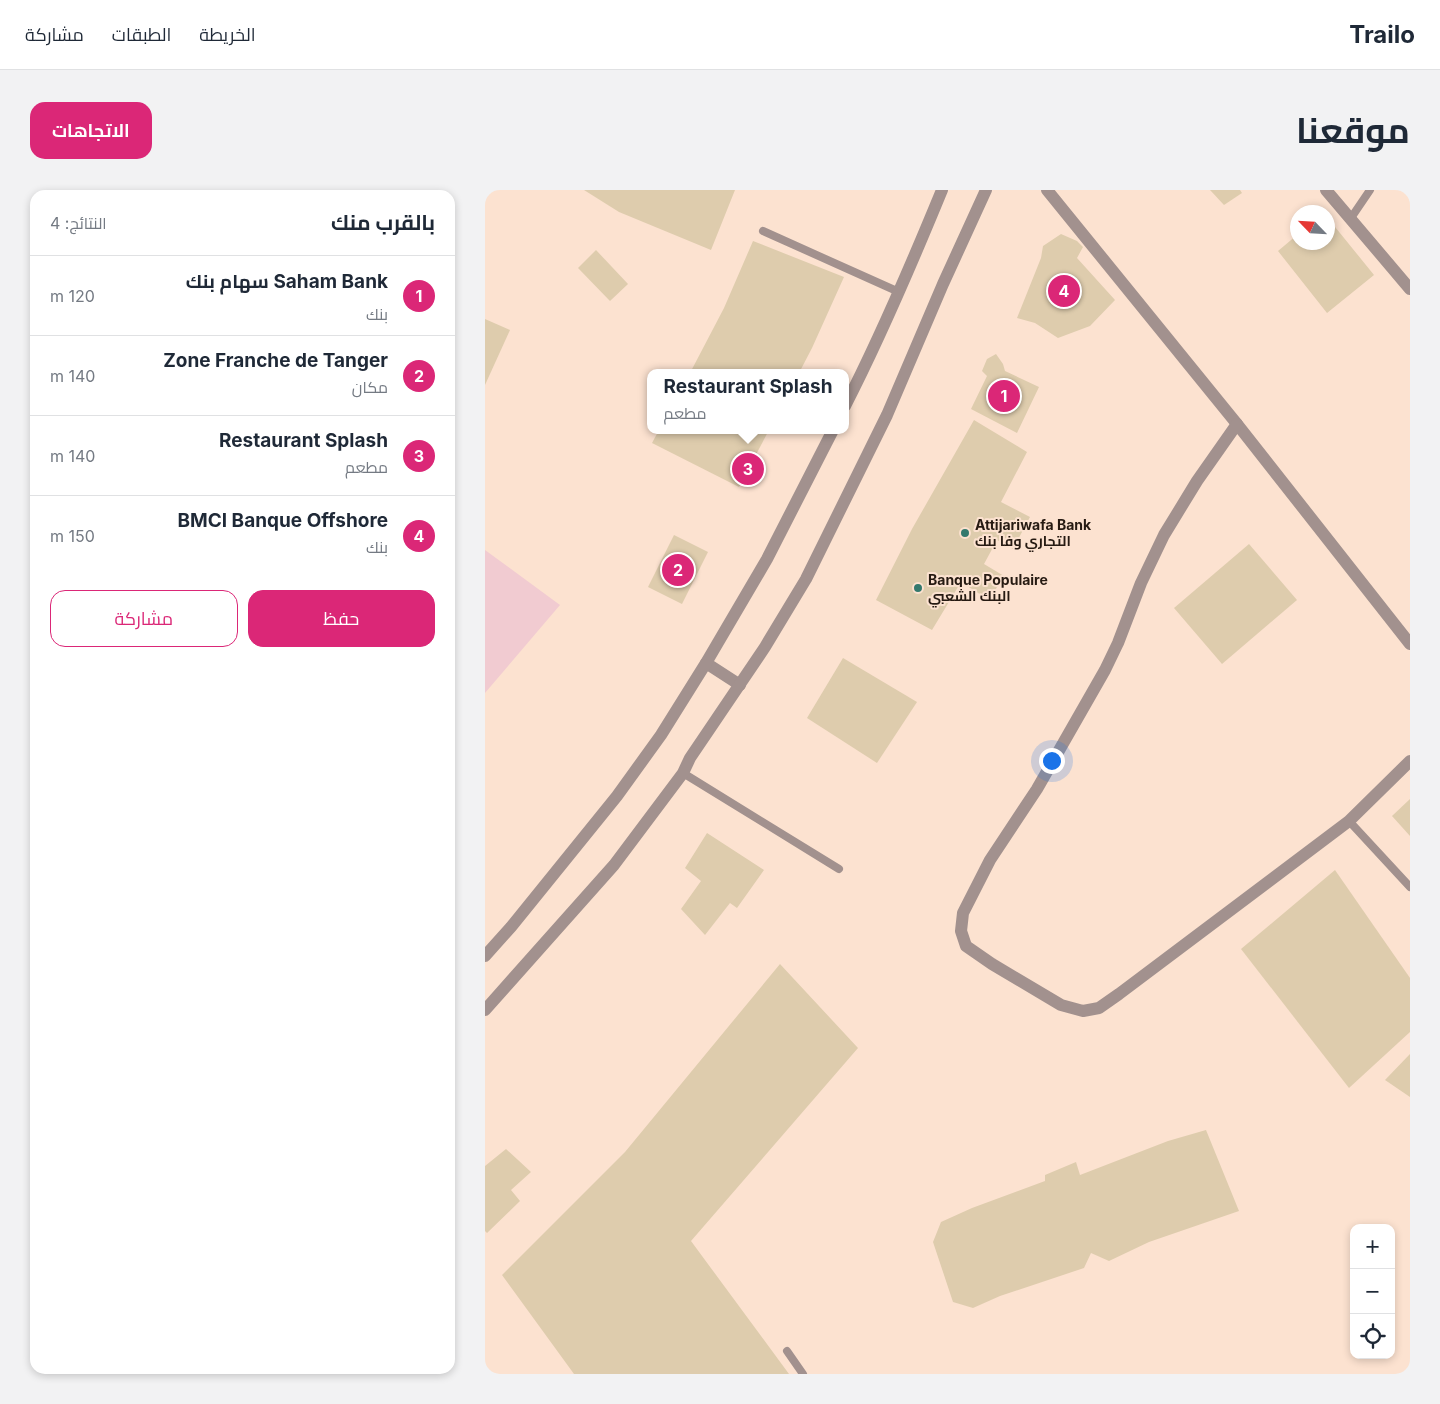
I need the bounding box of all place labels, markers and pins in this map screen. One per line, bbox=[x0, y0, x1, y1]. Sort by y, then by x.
pin: 4 bbox=[1048, 272, 1080, 310]
pin: 1 bbox=[988, 377, 1020, 415]
pin: 3 bbox=[732, 450, 764, 488]
place label: Attijariwafa Bank التجاري وفا بنك bbox=[975, 516, 1092, 552]
marker: Attijariwafa Bank التجاري وفا بنك bbox=[959, 527, 971, 539]
pin: 2 bbox=[662, 551, 694, 589]
place label: Banque Populaire البنك الشعبي bbox=[928, 571, 1048, 608]
marker: Banque Populaire البنك الشعبي bbox=[912, 582, 924, 594]

